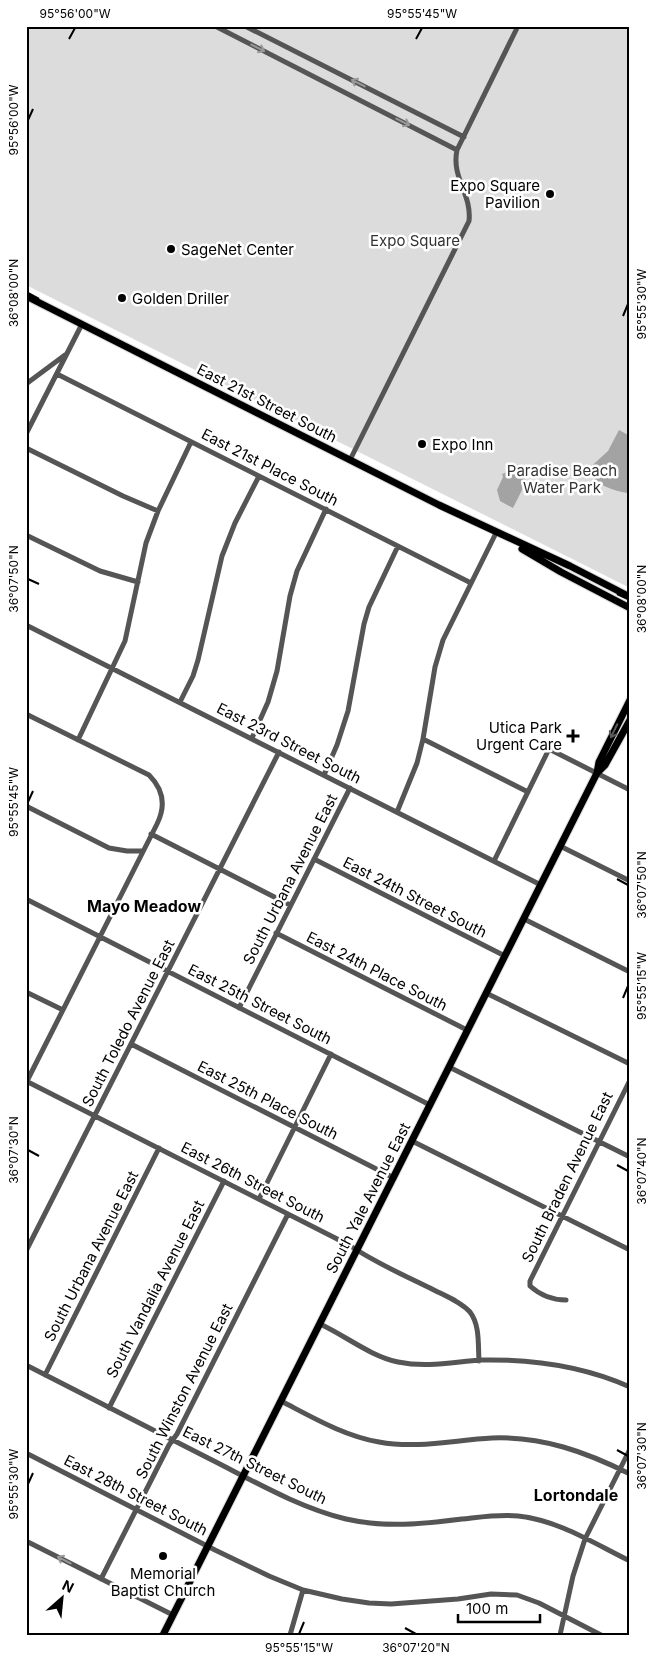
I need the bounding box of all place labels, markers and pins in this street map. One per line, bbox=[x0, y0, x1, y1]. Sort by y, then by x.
place label: Expo Square Pavilion bbox=[450, 176, 540, 212]
marker: Expo Square Pavilion bbox=[544, 188, 556, 200]
place label: SageNet Center bbox=[181, 240, 294, 259]
marker: SageNet Center bbox=[165, 243, 177, 255]
place label: Golden Driller bbox=[132, 289, 229, 308]
marker: Golden Driller bbox=[116, 292, 128, 304]
place label: Expo Inn bbox=[432, 435, 493, 454]
marker: Expo Inn bbox=[416, 438, 428, 450]
place label: Utica Park Urgent Care bbox=[476, 718, 563, 754]
marker: Utica Park Urgent Care bbox=[566, 729, 580, 743]
marker: Memorial Baptist Church bbox=[157, 1550, 169, 1562]
place label: Memorial Baptist Church bbox=[111, 1564, 215, 1600]

